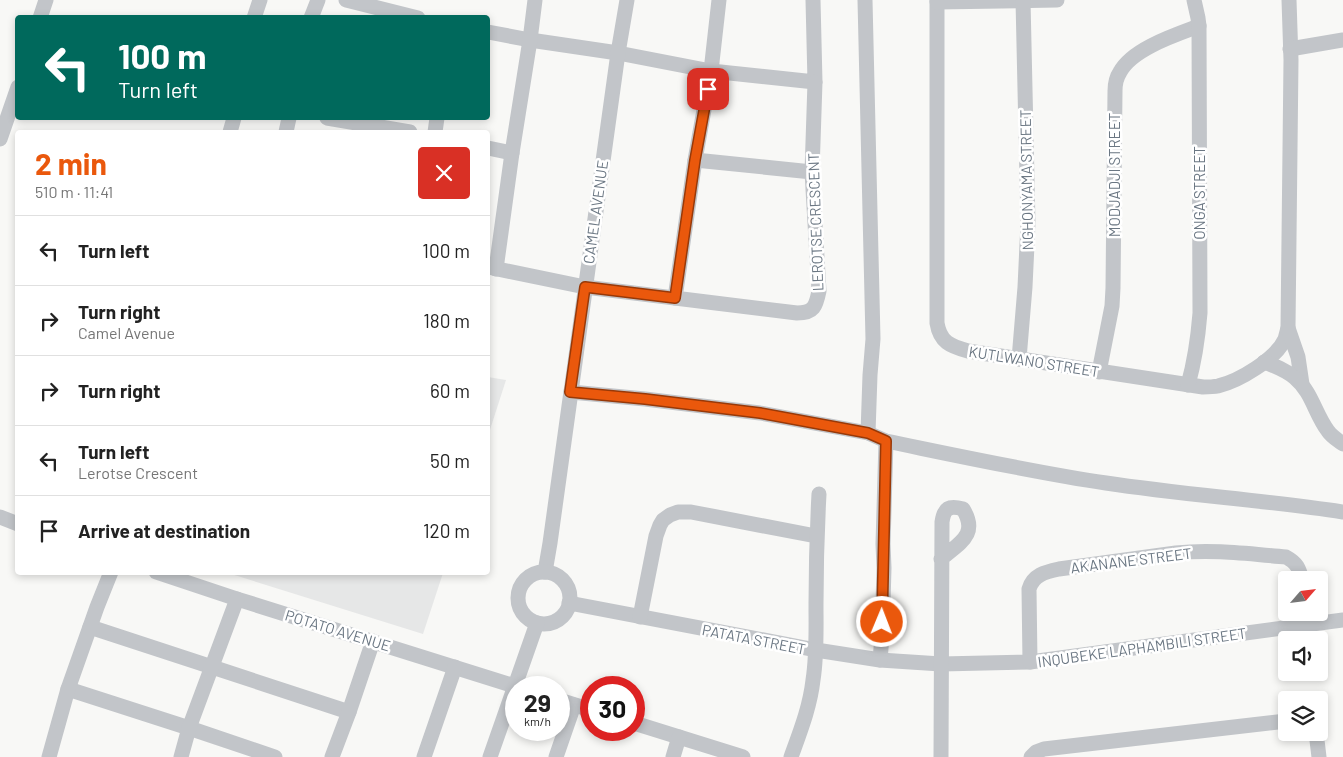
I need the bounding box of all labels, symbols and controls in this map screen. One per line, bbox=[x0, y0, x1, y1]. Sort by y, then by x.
text: 100 m bbox=[118, 34, 207, 76]
icon: left bbox=[35, 35, 100, 100]
pin bbox=[687, 68, 729, 110]
icon: arrive bbox=[694, 75, 722, 103]
text: Turn left bbox=[118, 76, 198, 102]
street label: NGHONYAMA STREET bbox=[1016, 110, 1036, 250]
street label: MODJADJI STREET bbox=[1105, 113, 1123, 237]
text: 2 min bbox=[35, 145, 107, 181]
street label: ONGA STREET bbox=[1190, 146, 1208, 240]
button: close bbox=[418, 147, 470, 199]
street label: LEROTSE CRESCENT bbox=[804, 153, 826, 291]
street label: CAMEL AVENUE bbox=[579, 159, 611, 265]
text: 510 m · 11:41 bbox=[35, 182, 113, 201]
icon: left bbox=[35, 237, 63, 265]
text: Turn left bbox=[78, 239, 149, 262]
text: 100 m bbox=[422, 239, 470, 262]
text: Turn right bbox=[78, 300, 160, 323]
icon: right bbox=[35, 307, 63, 335]
text: 180 m bbox=[423, 309, 470, 332]
text: Camel Avenue bbox=[78, 323, 175, 342]
street label: KUTLWANO STREET bbox=[968, 342, 1100, 380]
icon: right bbox=[35, 377, 63, 405]
text: Turn right bbox=[78, 379, 160, 402]
text: 60 m bbox=[430, 379, 470, 402]
text: Turn left bbox=[78, 440, 149, 463]
icon: left bbox=[35, 447, 63, 475]
text: 50 m bbox=[430, 449, 470, 472]
text: Lerotse Crescent bbox=[78, 463, 198, 482]
icon: arrive bbox=[35, 517, 63, 545]
text: Arrive at destination bbox=[78, 519, 250, 542]
text: 120 m bbox=[423, 519, 470, 542]
street label: AKANANE STREET bbox=[1069, 544, 1193, 576]
north arrow bbox=[1278, 571, 1328, 621]
map controls bbox=[1278, 571, 1328, 741]
position arrow bbox=[855, 595, 907, 647]
street label: POTATO AVENUE bbox=[283, 605, 393, 655]
street label: PATATA STREET bbox=[701, 620, 807, 658]
street label: INQUBEKE LAPHAMBILI STREET bbox=[1037, 623, 1247, 671]
button: sound bbox=[1278, 631, 1328, 681]
speed limit sign: 30 bbox=[580, 676, 645, 741]
text: 29 bbox=[524, 687, 551, 717]
button: layers bbox=[1278, 691, 1328, 741]
text: km/h bbox=[524, 714, 551, 728]

